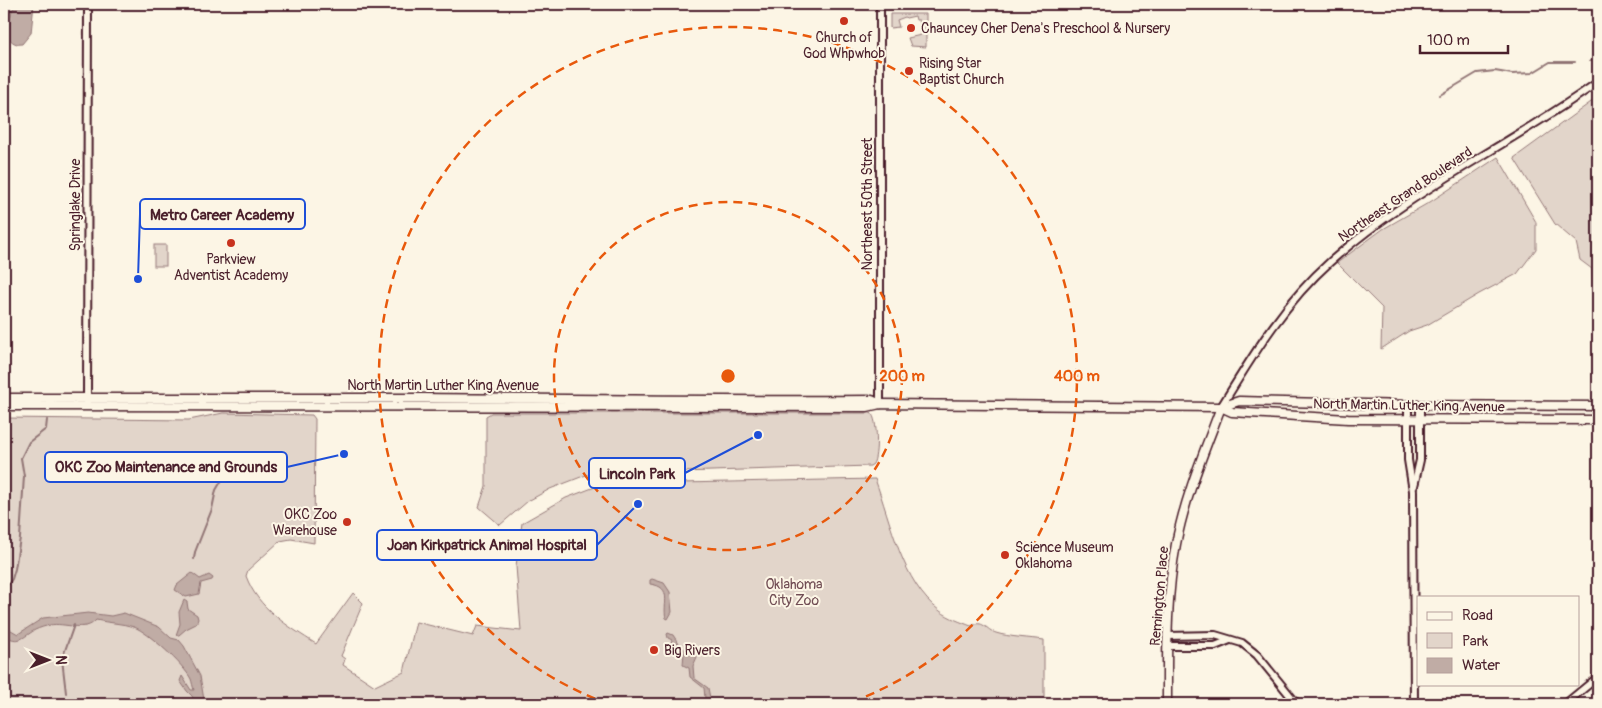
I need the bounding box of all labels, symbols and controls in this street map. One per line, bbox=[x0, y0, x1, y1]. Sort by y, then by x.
marker: Church of God Whpwhob bbox=[838, 15, 850, 27]
place label: Chauncey Cher Dena's Preschool & Nursery bbox=[921, 20, 1170, 37]
marker: Chauncey Cher Dena's Preschool & Nursery bbox=[905, 22, 917, 34]
scale bar bbox=[1420, 22, 1507, 54]
place label: Church of God Whpwhob bbox=[803, 29, 885, 62]
text: 100 m bbox=[1427, 31, 1470, 50]
place label: Rising Star Baptist Church bbox=[919, 55, 1004, 88]
marker: Rising Star Baptist Church bbox=[903, 65, 915, 77]
street label: Northeast 50th Street bbox=[859, 137, 876, 270]
street label: Northeast Grand Boulevard bbox=[1335, 143, 1476, 246]
street label: Springlake Drive bbox=[67, 159, 84, 251]
callout: Metro Career Academy bbox=[140, 199, 305, 229]
text: Metro Career Academy bbox=[150, 206, 295, 225]
marker: Parkview Adventist Academy bbox=[225, 237, 237, 249]
place label: Parkview Adventist Academy bbox=[174, 251, 288, 284]
centre of rings bbox=[719, 367, 737, 385]
text: 200 m bbox=[879, 367, 925, 386]
text: 400 m bbox=[1054, 367, 1100, 386]
street label: North Martin Luther King Avenue bbox=[347, 377, 539, 394]
street label: North Martin Luther King Avenue bbox=[1313, 395, 1505, 416]
callout: OKC Zoo Maintenance and Grounds bbox=[45, 452, 287, 482]
text: OKC Zoo Maintenance and Grounds bbox=[55, 458, 277, 477]
callout: Lincoln Park bbox=[589, 458, 685, 488]
text: Lincoln Park bbox=[599, 465, 676, 484]
place label: OKC Zoo Warehouse bbox=[273, 506, 337, 539]
marker: OKC Zoo Warehouse bbox=[341, 516, 353, 528]
callout: Joan Kirkpatrick Animal Hospital bbox=[377, 530, 597, 560]
text: Joan Kirkpatrick Animal Hospital bbox=[387, 536, 587, 555]
place label: Science Museum Oklahoma bbox=[1015, 539, 1114, 572]
street label: Remington Place bbox=[1147, 545, 1172, 647]
marker: Science Museum Oklahoma bbox=[999, 549, 1011, 561]
park label: Oklahoma City Zoo bbox=[765, 576, 823, 609]
legend bbox=[1417, 596, 1580, 686]
text: Road bbox=[1462, 606, 1493, 625]
text: Park bbox=[1462, 632, 1489, 651]
north arrow bbox=[22, 636, 72, 686]
place label: Big Rivers bbox=[664, 642, 721, 659]
marker: Big Rivers bbox=[648, 644, 660, 656]
text: N bbox=[52, 655, 69, 665]
text: Water bbox=[1462, 656, 1501, 675]

